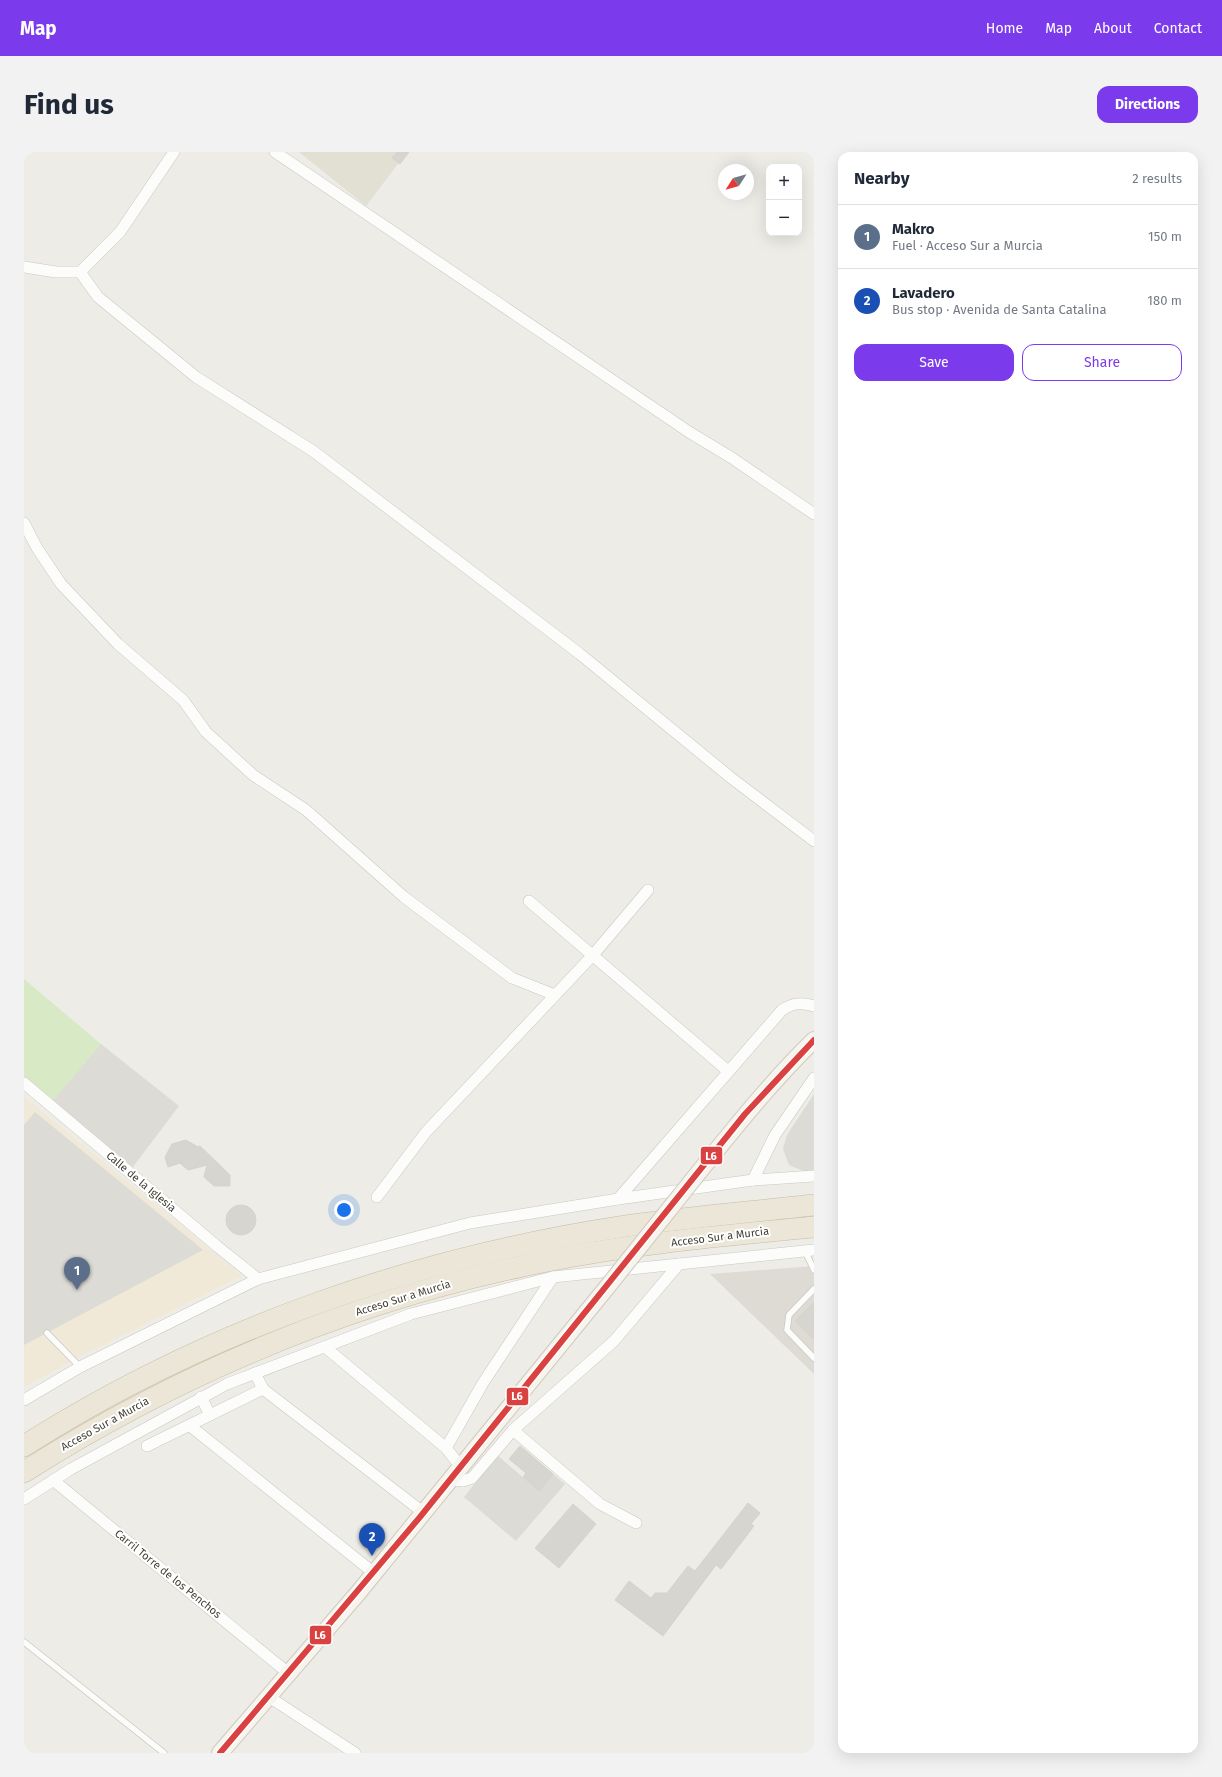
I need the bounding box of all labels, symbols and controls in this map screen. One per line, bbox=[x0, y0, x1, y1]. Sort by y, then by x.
text: Map bbox=[20, 17, 57, 40]
text: Home bbox=[986, 20, 1023, 37]
text: Map bbox=[1045, 20, 1072, 37]
text: About bbox=[1094, 20, 1132, 37]
text: Contact bbox=[1154, 20, 1202, 37]
button: Directions bbox=[1097, 86, 1198, 123]
text: Find us bbox=[24, 88, 114, 121]
north arrow bbox=[718, 164, 754, 200]
map controls bbox=[766, 164, 802, 236]
button: + bbox=[766, 164, 802, 200]
text: Nearby bbox=[854, 168, 909, 189]
text: 2 results bbox=[1132, 171, 1182, 186]
button: − bbox=[766, 200, 802, 236]
text: Makro bbox=[892, 220, 935, 238]
text: 1 bbox=[864, 229, 870, 244]
text: 150 m bbox=[1148, 229, 1182, 244]
text: Fuel · Acceso Sur a Murcia bbox=[892, 238, 1043, 253]
text: Lavadero bbox=[892, 284, 955, 302]
text: 2 bbox=[864, 293, 870, 308]
text: 180 m bbox=[1147, 293, 1182, 308]
text: Bus stop · Avenida de Santa Catalina bbox=[892, 302, 1106, 317]
button: Save bbox=[854, 344, 1014, 381]
button: Share bbox=[1022, 344, 1182, 381]
line badge: L6 bbox=[700, 1146, 723, 1165]
street label: Calle de la Iglesia bbox=[103, 1149, 179, 1215]
text: L6 bbox=[705, 1150, 717, 1163]
your location bbox=[334, 1200, 354, 1220]
street label: Acceso Sur a Murcia bbox=[670, 1225, 770, 1249]
pin: 1 bbox=[64, 1257, 90, 1290]
street label: Acceso Sur a Murcia bbox=[354, 1277, 452, 1319]
line badge: L6 bbox=[506, 1387, 529, 1406]
text: L6 bbox=[511, 1390, 523, 1403]
street label: Acceso Sur a Murcia bbox=[59, 1394, 151, 1454]
pin: 2 bbox=[359, 1523, 385, 1556]
street label: Carril Torre de los Penchos bbox=[112, 1527, 224, 1621]
line badge: L6 bbox=[309, 1625, 332, 1645]
text: L6 bbox=[314, 1629, 326, 1642]

